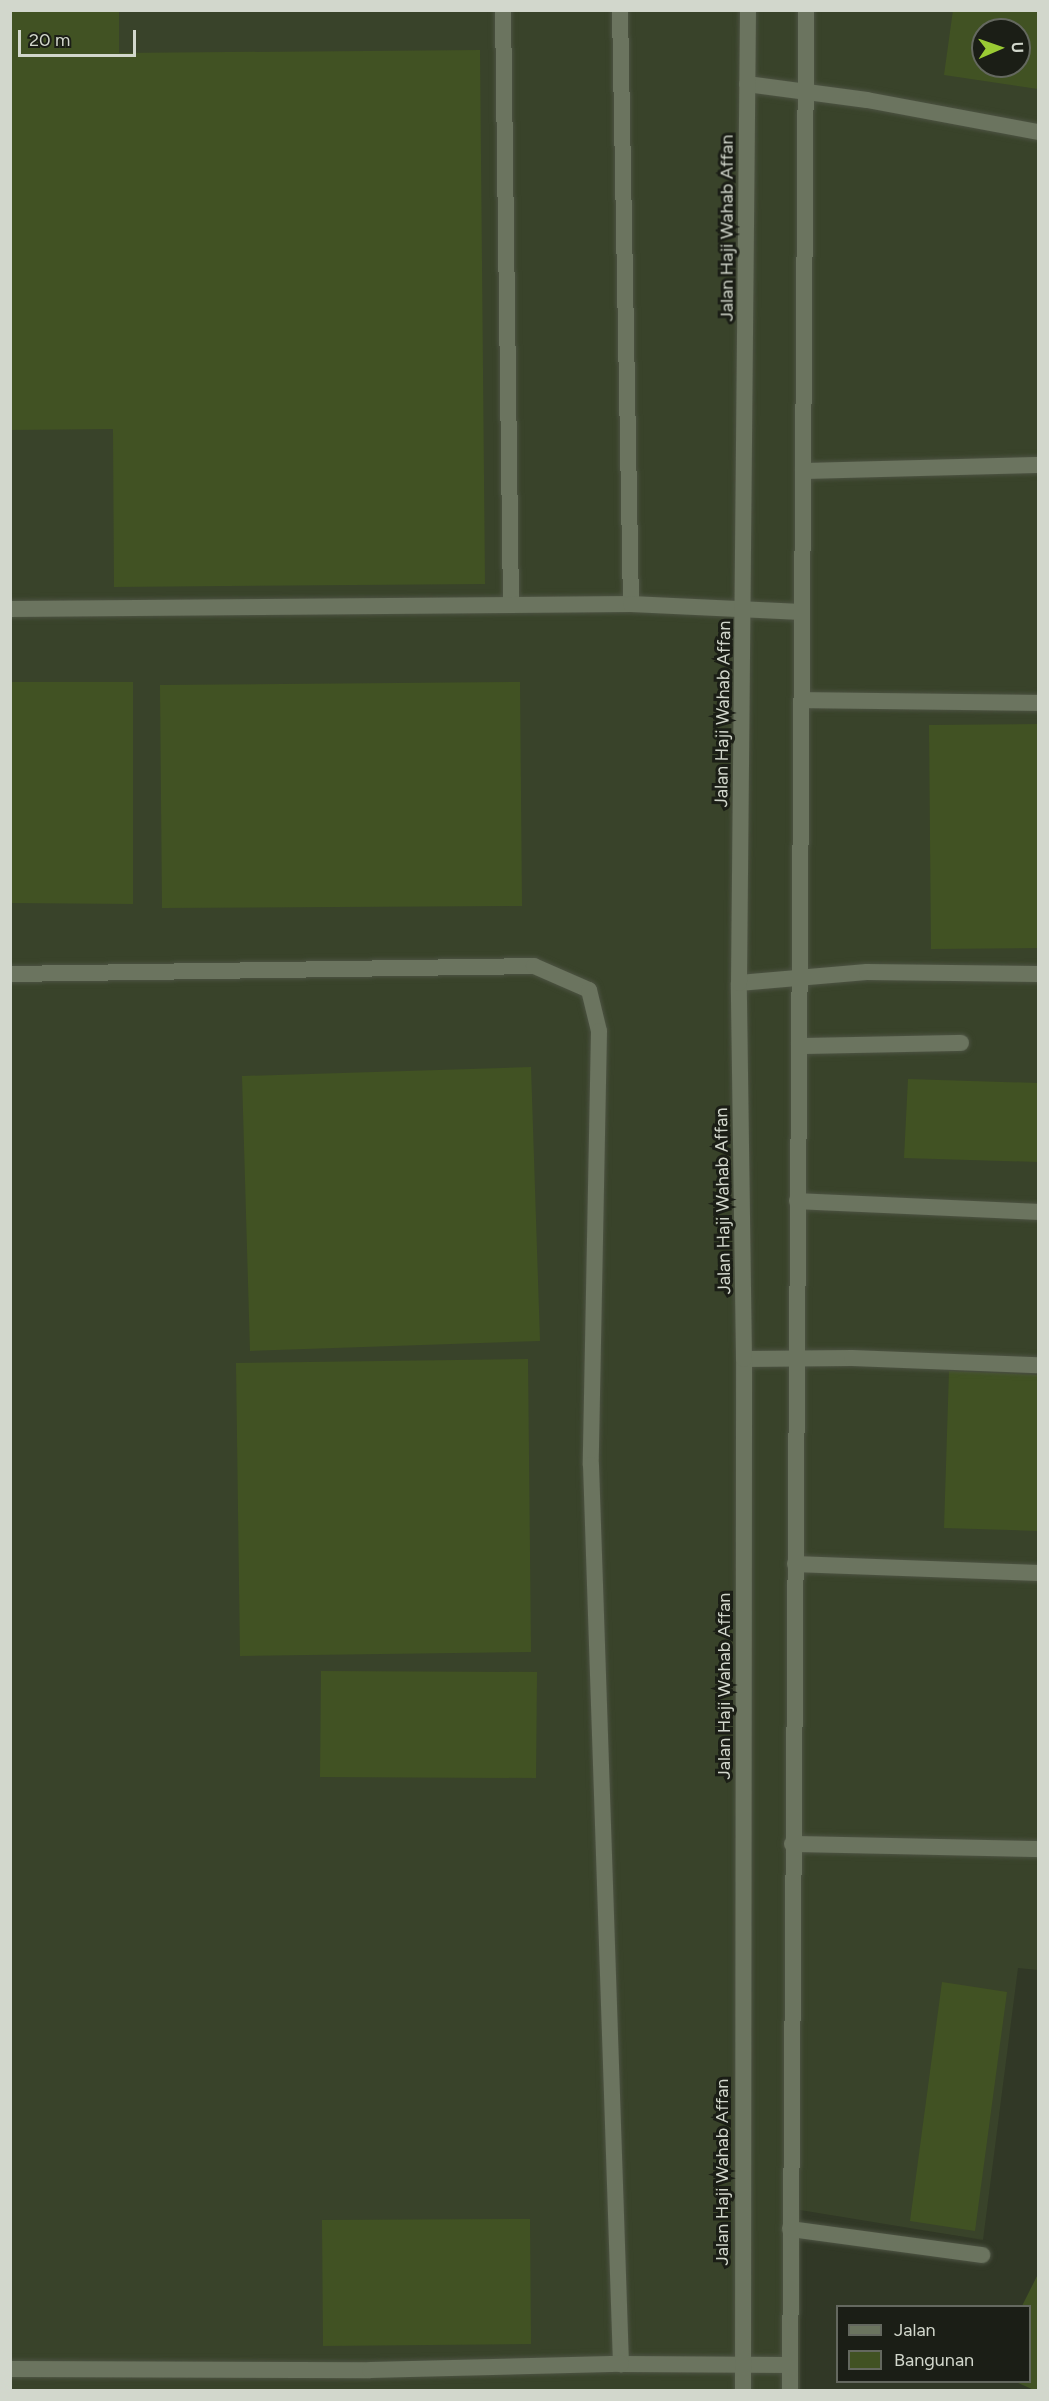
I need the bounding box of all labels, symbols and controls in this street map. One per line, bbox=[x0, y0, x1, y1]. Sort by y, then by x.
scale bar bbox=[21, 18, 140, 56]
north arrow bbox=[971, 18, 1031, 78]
text: 20 m bbox=[29, 29, 70, 51]
text: U bbox=[1008, 41, 1027, 53]
street label: Jalan Haji Wahab Affan bbox=[716, 135, 738, 321]
street label: Jalan Haji Wahab Affan bbox=[711, 620, 735, 808]
street label: Jalan Haji Wahab Affan bbox=[711, 1107, 735, 1295]
street label: Jalan Haji Wahab Affan bbox=[713, 1593, 735, 1779]
street label: Jalan Haji Wahab Affan bbox=[711, 2079, 733, 2265]
legend bbox=[836, 2305, 1031, 2383]
text: Jalan bbox=[894, 2319, 936, 2341]
text: Bangunan bbox=[894, 2349, 974, 2371]

